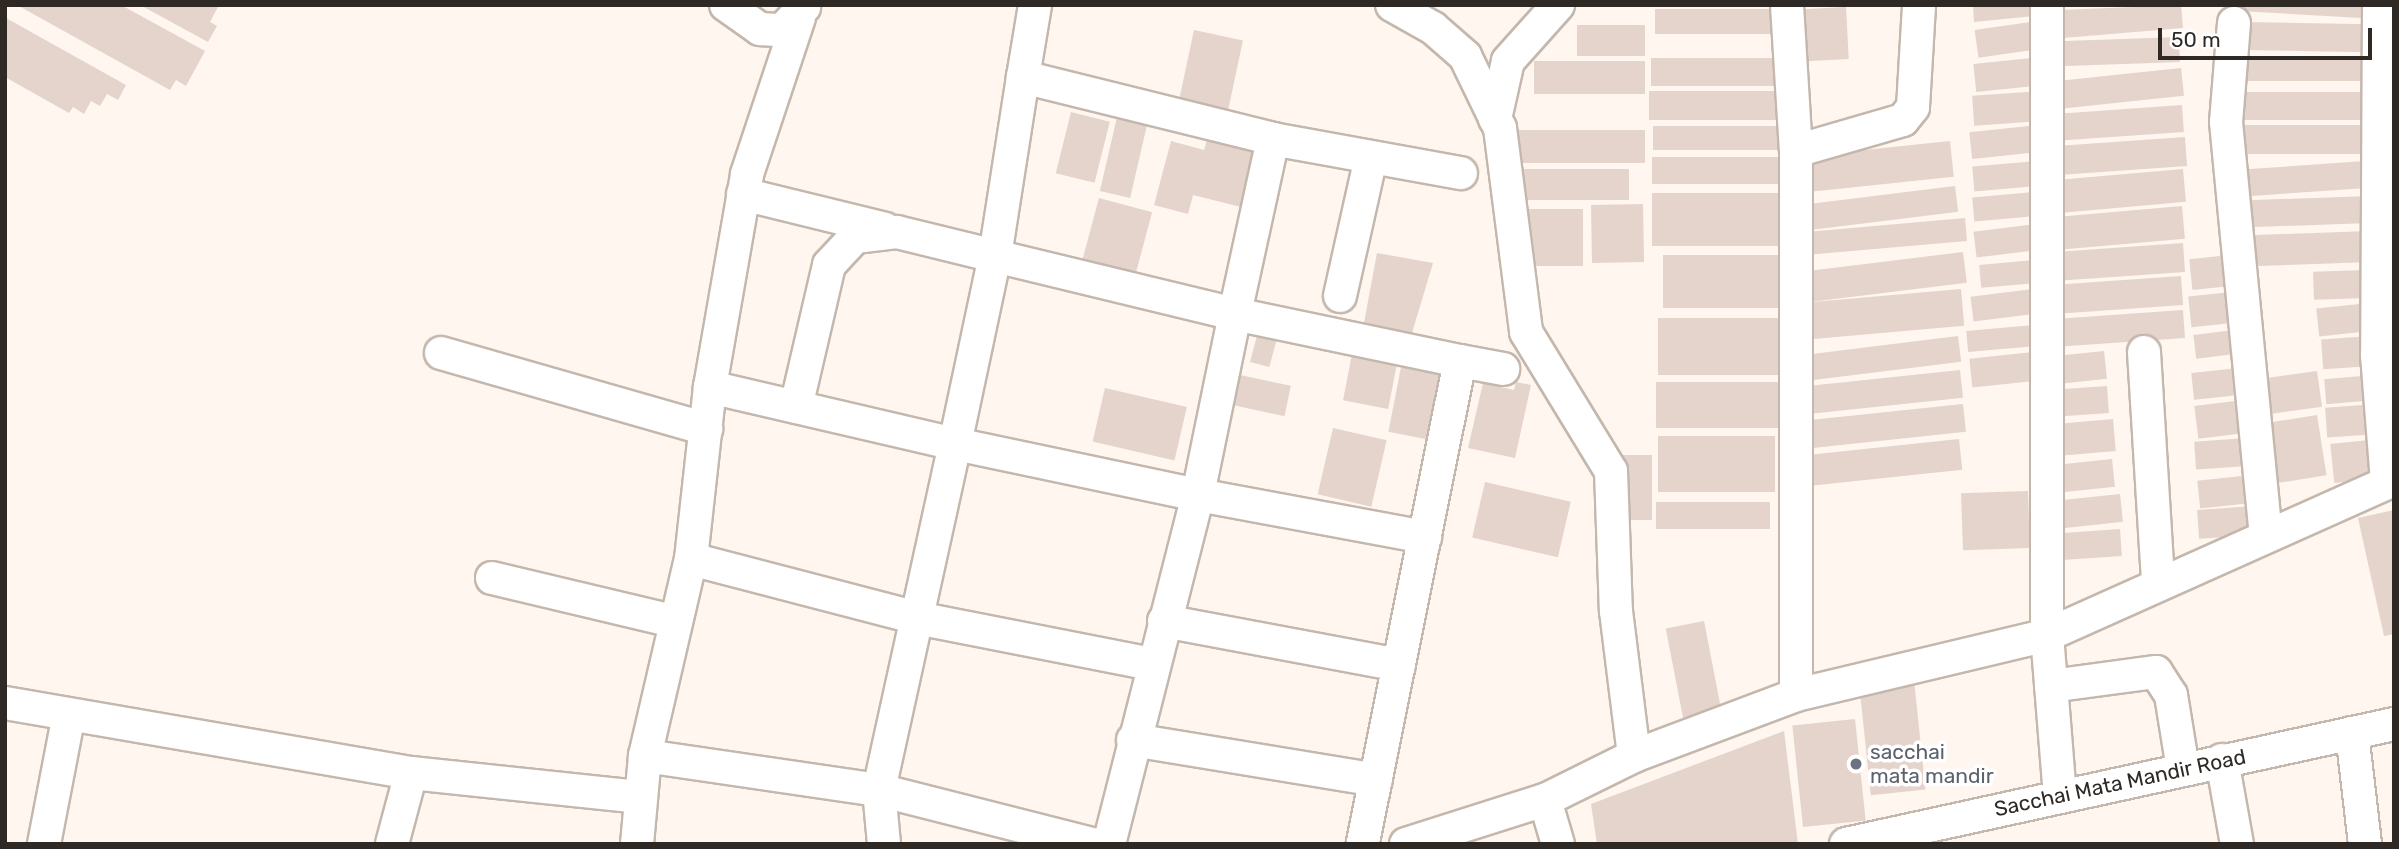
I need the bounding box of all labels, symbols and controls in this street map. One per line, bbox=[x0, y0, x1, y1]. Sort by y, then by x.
scale bar bbox=[2161, 14, 2374, 58]
text: 50 m bbox=[2171, 27, 2221, 52]
place label: sacchai mata mandir bbox=[1870, 739, 1994, 789]
street label: Sacchai Mata Mandir Road bbox=[1992, 744, 2248, 822]
marker: sacchai mata mandir bbox=[1848, 756, 1864, 772]

